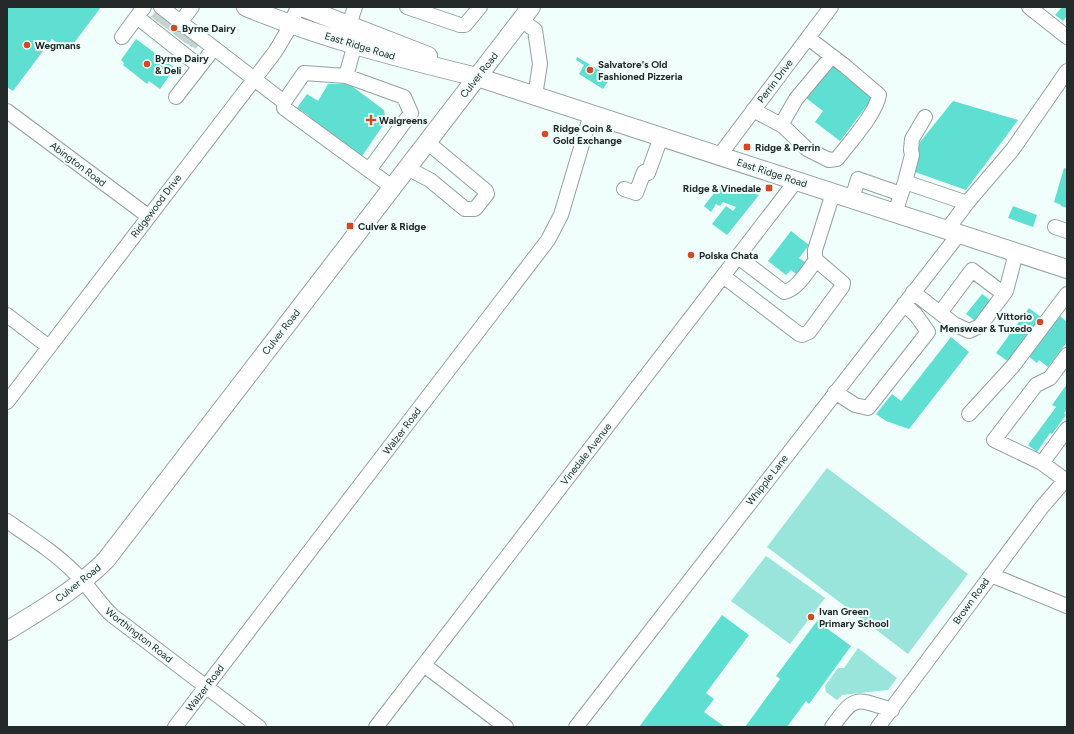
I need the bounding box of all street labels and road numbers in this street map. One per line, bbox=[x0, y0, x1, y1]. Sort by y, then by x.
street label: East Ridge Road bbox=[323, 29, 397, 63]
street label: Culver Road bbox=[457, 49, 501, 100]
street label: Perrin Drive bbox=[754, 56, 796, 105]
street label: Abington Road bbox=[47, 139, 109, 189]
street label: East Ridge Road bbox=[735, 156, 809, 191]
street label: Ridgewood Drive bbox=[128, 171, 185, 240]
street label: Culver Road bbox=[259, 306, 303, 357]
street label: Walzer Road bbox=[380, 405, 424, 457]
street label: Vinedale Avenue bbox=[558, 420, 615, 488]
street label: Whipple Lane bbox=[743, 452, 791, 508]
street label: Culver Road bbox=[53, 561, 104, 605]
street label: Brown Road bbox=[950, 575, 992, 627]
street label: Worthington Road bbox=[103, 605, 175, 665]
street label: Walzer Road bbox=[183, 662, 227, 714]

